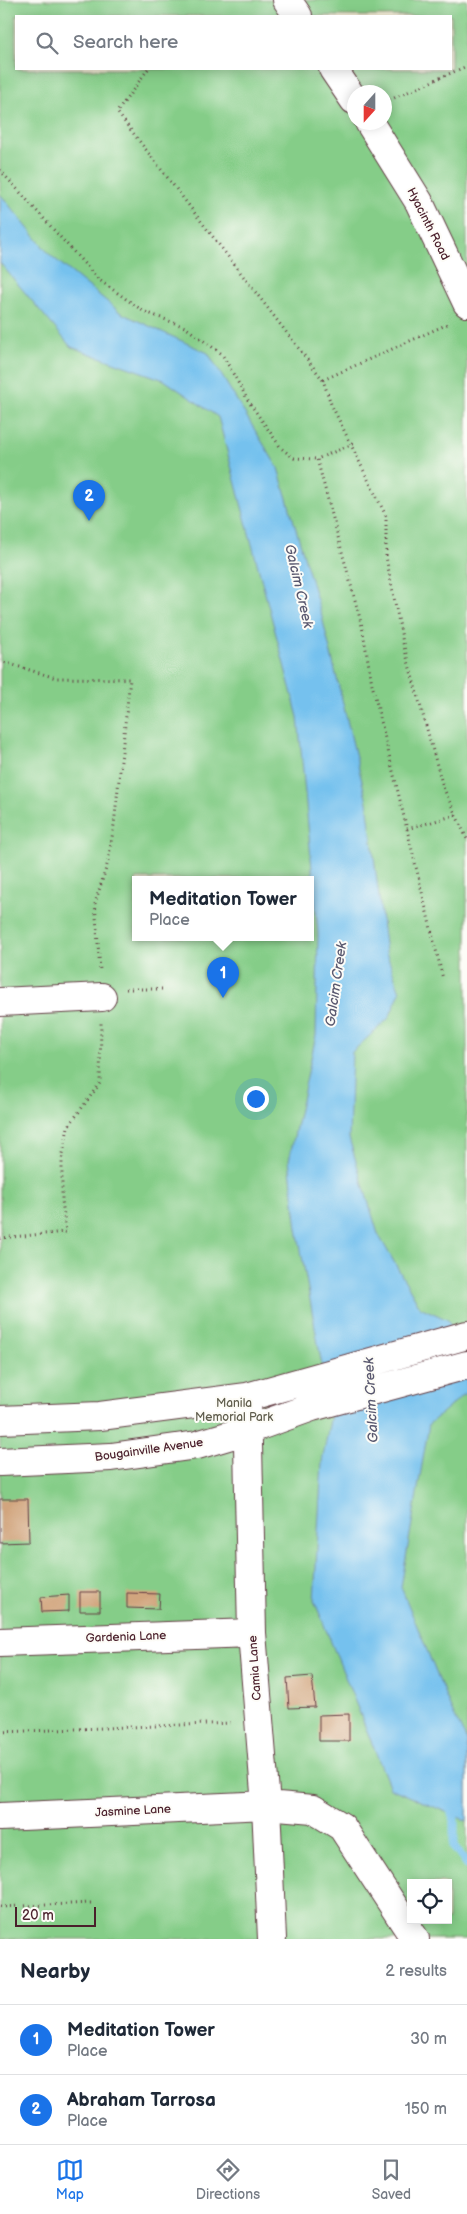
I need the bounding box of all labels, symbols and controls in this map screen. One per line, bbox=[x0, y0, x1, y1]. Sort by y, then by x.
search box bbox=[15, 15, 452, 70]
icon: search bbox=[33, 29, 61, 57]
text: Search here bbox=[73, 31, 178, 54]
north arrow bbox=[347, 85, 392, 130]
street label: Hyacinth Road bbox=[403, 185, 453, 263]
pin: 2 bbox=[73, 480, 105, 521]
water label: Galcim Creek bbox=[281, 542, 317, 631]
popup bbox=[132, 876, 314, 941]
text: Meditation Tower bbox=[149, 888, 297, 911]
text: Place bbox=[149, 911, 190, 930]
water label: Galcim Creek bbox=[322, 939, 351, 1027]
pin: 1 bbox=[207, 957, 239, 998]
your location bbox=[243, 1086, 269, 1112]
water label: Galcim Creek bbox=[360, 1356, 382, 1443]
park label: Manila Memorial Park bbox=[195, 1396, 273, 1425]
street label: Bougainville Avenue bbox=[94, 1435, 204, 1465]
street label: Gardenia Lane bbox=[85, 1628, 167, 1646]
street label: Camia Lane bbox=[245, 1635, 265, 1701]
street label: Jasmine Lane bbox=[95, 1802, 171, 1820]
map controls bbox=[407, 1879, 452, 1924]
button: locate bbox=[407, 1879, 452, 1924]
scale bar bbox=[15, 1904, 96, 1927]
text: 20 m bbox=[22, 1907, 54, 1924]
text: Nearby bbox=[20, 1959, 90, 1984]
text: 2 results bbox=[385, 1962, 447, 1981]
text: Meditation Tower bbox=[67, 2019, 215, 2042]
text: 1 bbox=[33, 2030, 39, 2049]
text: 30 m bbox=[410, 2030, 447, 2049]
text: Place bbox=[67, 2042, 108, 2061]
text: Abraham Tarrosa bbox=[67, 2089, 216, 2112]
text: 2 bbox=[31, 2100, 41, 2119]
text: 150 m bbox=[405, 2100, 447, 2119]
text: Place bbox=[67, 2112, 108, 2131]
tab: Map bbox=[56, 2156, 84, 2203]
tab: Directions bbox=[196, 2156, 260, 2203]
tab: Saved bbox=[372, 2156, 411, 2203]

